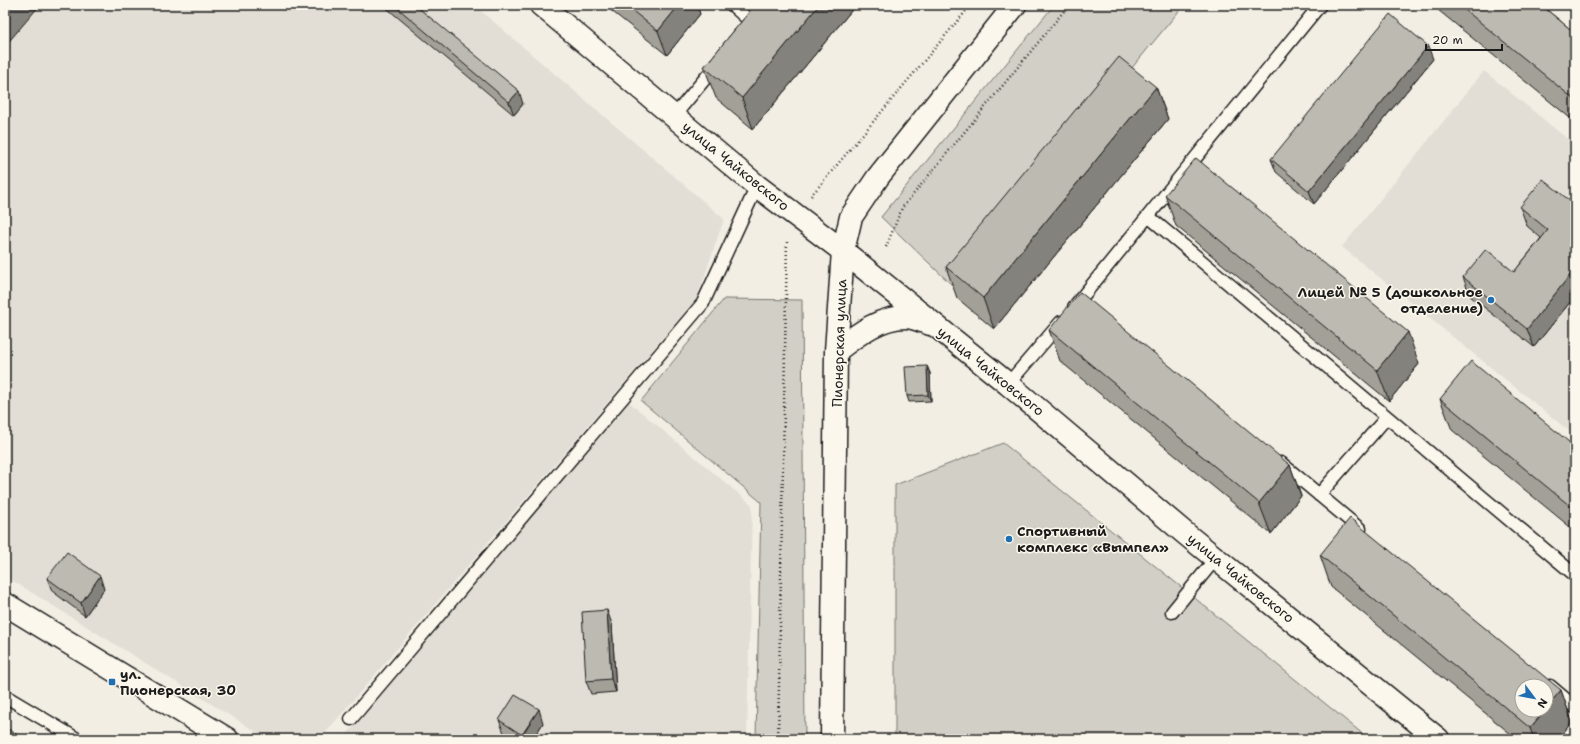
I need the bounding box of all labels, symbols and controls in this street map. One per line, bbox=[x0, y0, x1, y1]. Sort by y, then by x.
scale bar bbox=[1426, 26, 1502, 52]
text: 20 m bbox=[1432, 32, 1463, 48]
street label: улица Чайковского bbox=[679, 117, 793, 215]
street label: Пионерская улица bbox=[828, 278, 850, 407]
place label: Лицей № 5 (дошкольное отделение) bbox=[1298, 283, 1483, 317]
marker: Лицей № 5 (дошкольное отделение) bbox=[1486, 295, 1496, 305]
street label: улица Чайковского bbox=[934, 322, 1048, 420]
place label: Спортивный комплекс «Вымпел» bbox=[1017, 522, 1169, 556]
street label: улица Чайковского bbox=[1184, 529, 1298, 627]
marker: Спортивный комплекс «Вымпел» bbox=[1004, 534, 1014, 544]
place label: ул. Пионерская, 30 bbox=[120, 665, 236, 699]
marker: ул. Пионерская, 30 bbox=[107, 677, 117, 687]
north arrow bbox=[1514, 678, 1554, 718]
text: N bbox=[1533, 695, 1551, 711]

